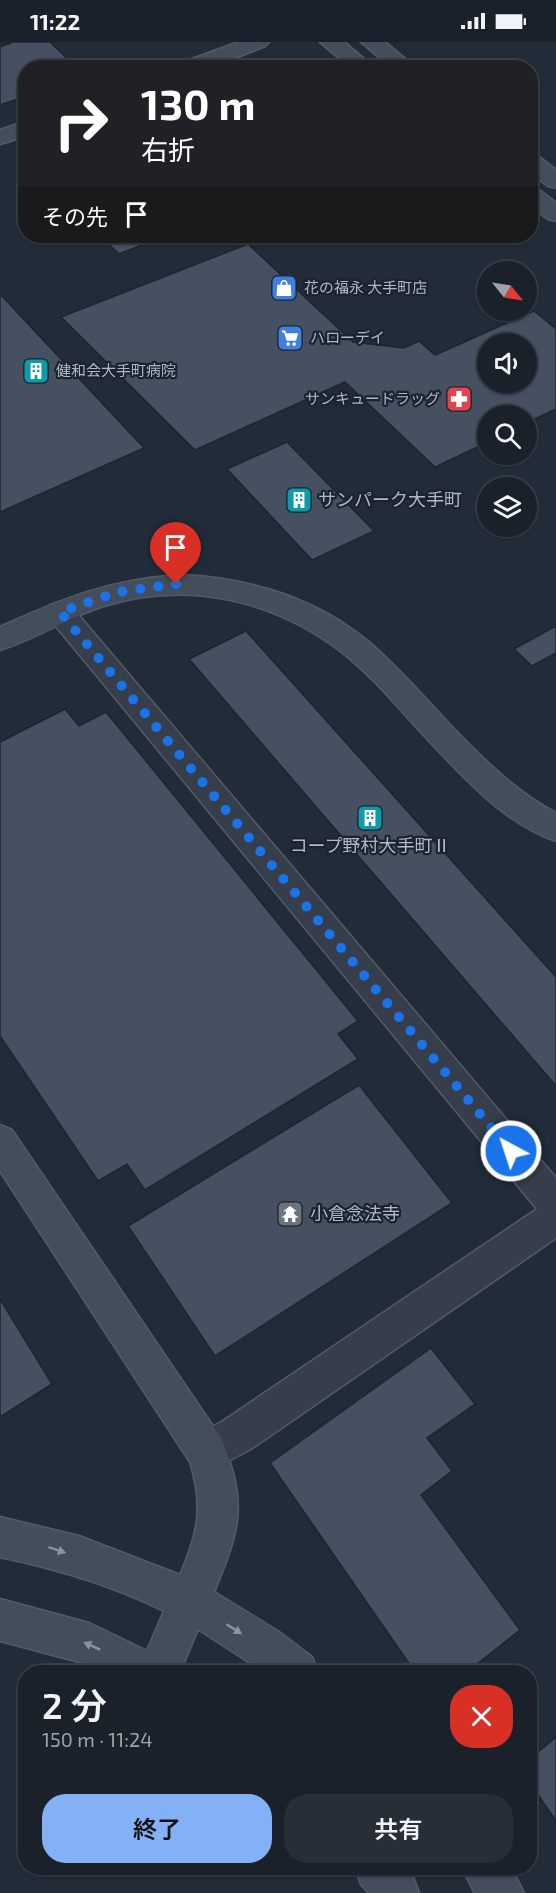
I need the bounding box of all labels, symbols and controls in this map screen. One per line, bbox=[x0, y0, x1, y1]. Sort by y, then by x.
text: 11:22 bbox=[30, 8, 80, 34]
text: 130 m bbox=[141, 78, 256, 128]
icon: right bbox=[42, 84, 120, 162]
text: 右折 bbox=[141, 133, 195, 165]
icon: arrive bbox=[120, 198, 153, 231]
text: その先 bbox=[42, 203, 108, 229]
north arrow bbox=[477, 261, 537, 321]
map controls bbox=[477, 261, 537, 537]
shop icon: 花の福永 大手町店 bbox=[269, 273, 299, 303]
place label: 花の福永 大手町店 bbox=[304, 278, 427, 296]
supermarket icon: ハローデイ bbox=[275, 323, 305, 353]
place label: ハローデイ bbox=[310, 328, 385, 346]
button: sound bbox=[477, 333, 537, 393]
building icon: 健和会大手町病院 bbox=[21, 356, 51, 386]
place label: 健和会大手町病院 bbox=[56, 361, 176, 379]
pharmacy icon: サンキュードラッグ bbox=[444, 384, 474, 414]
place label: サンキュードラッグ bbox=[305, 389, 440, 407]
button: search bbox=[477, 405, 537, 465]
button: layers bbox=[477, 477, 537, 537]
building icon: サンパーク大手町 bbox=[284, 485, 314, 515]
place label: サンパーク大手町 bbox=[318, 488, 462, 510]
pin bbox=[150, 522, 201, 584]
icon: arrive bbox=[159, 531, 192, 564]
building icon: コープ野村大手町Ⅱ bbox=[355, 803, 385, 833]
place label: コープ野村大手町Ⅱ bbox=[290, 834, 450, 856]
position arrow bbox=[479, 1119, 543, 1183]
temple icon: 小倉念法寺 bbox=[275, 1199, 305, 1229]
place label: 小倉念法寺 bbox=[310, 1202, 400, 1224]
one-way arrow bbox=[48, 1545, 66, 1555]
one-way arrow bbox=[226, 1623, 242, 1634]
one-way arrow bbox=[83, 1642, 100, 1651]
text: 2 分 bbox=[42, 1683, 107, 1726]
button: close bbox=[450, 1685, 513, 1748]
text: 150 m · 11:24 bbox=[42, 1727, 153, 1751]
button: 終了 bbox=[42, 1794, 272, 1863]
button: 共有 bbox=[284, 1794, 513, 1863]

